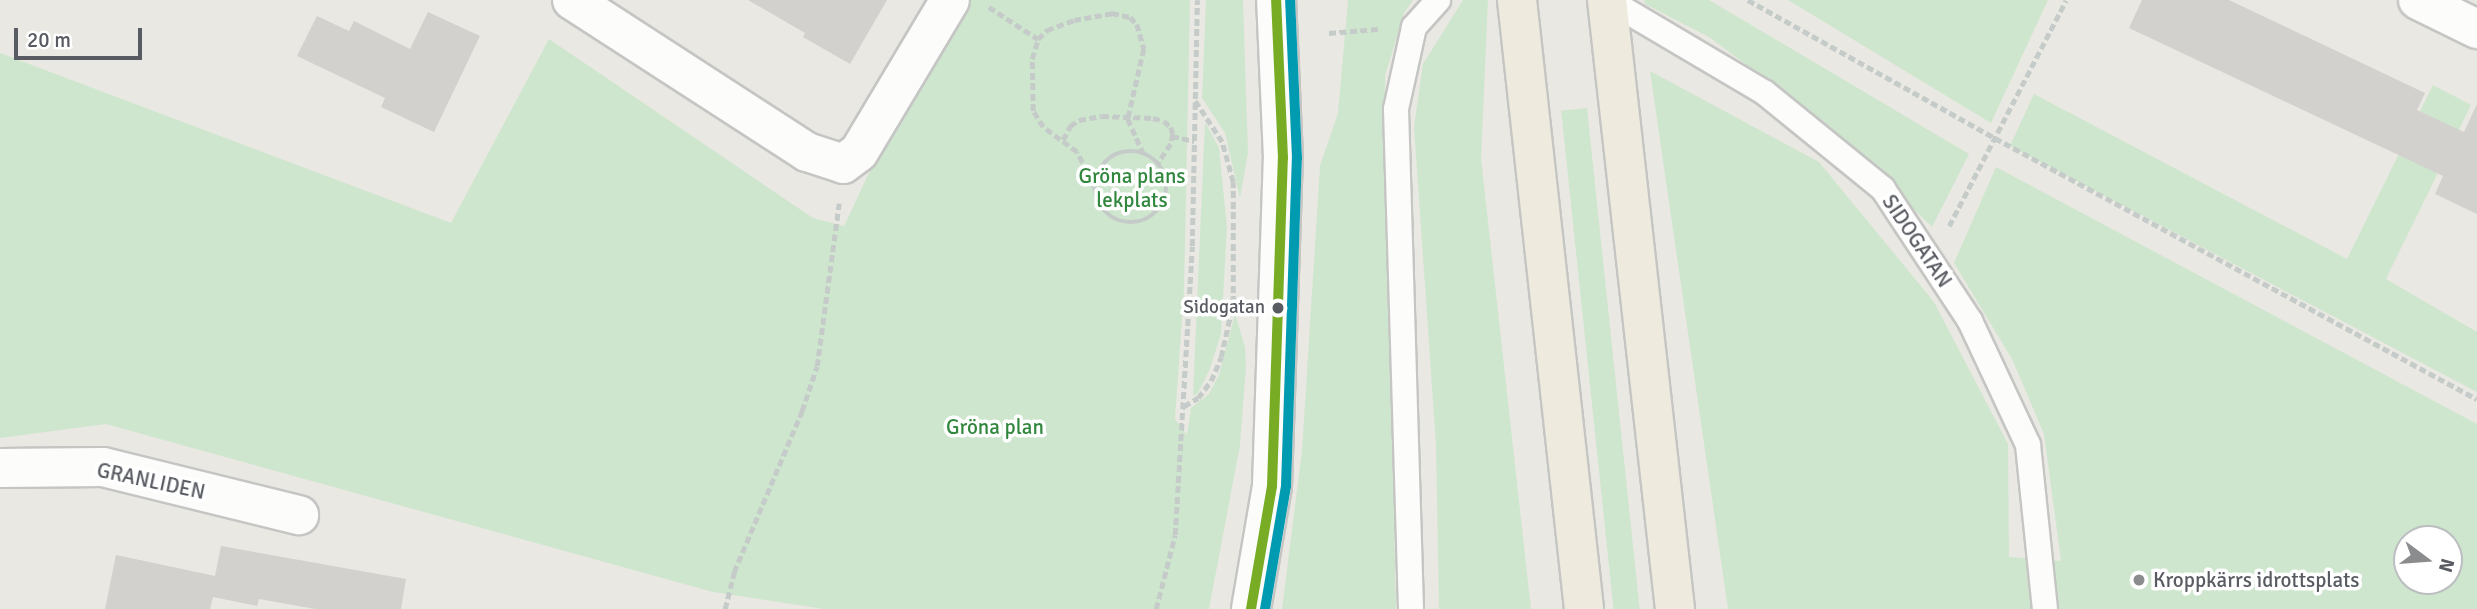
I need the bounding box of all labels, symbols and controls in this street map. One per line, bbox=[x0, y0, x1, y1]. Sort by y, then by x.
scale bar bbox=[18, 14, 145, 58]
text: 20 m bbox=[27, 27, 71, 53]
park label: Gröna plans lekplats bbox=[1078, 163, 1186, 213]
street label: SIDOGATAN bbox=[1877, 190, 1957, 292]
place label: Sidogatan bbox=[1183, 297, 1265, 319]
marker: Sidogatan bbox=[1271, 301, 1285, 315]
park label: Gröna plan bbox=[946, 414, 1044, 440]
street label: GRANLIDEN bbox=[95, 457, 207, 505]
north arrow bbox=[2393, 525, 2463, 595]
text: N bbox=[2433, 556, 2460, 575]
place label: Kroppkärrs idrottsplats bbox=[2153, 567, 2360, 593]
marker: Kroppkärrs idrottsplats bbox=[2131, 572, 2147, 588]

